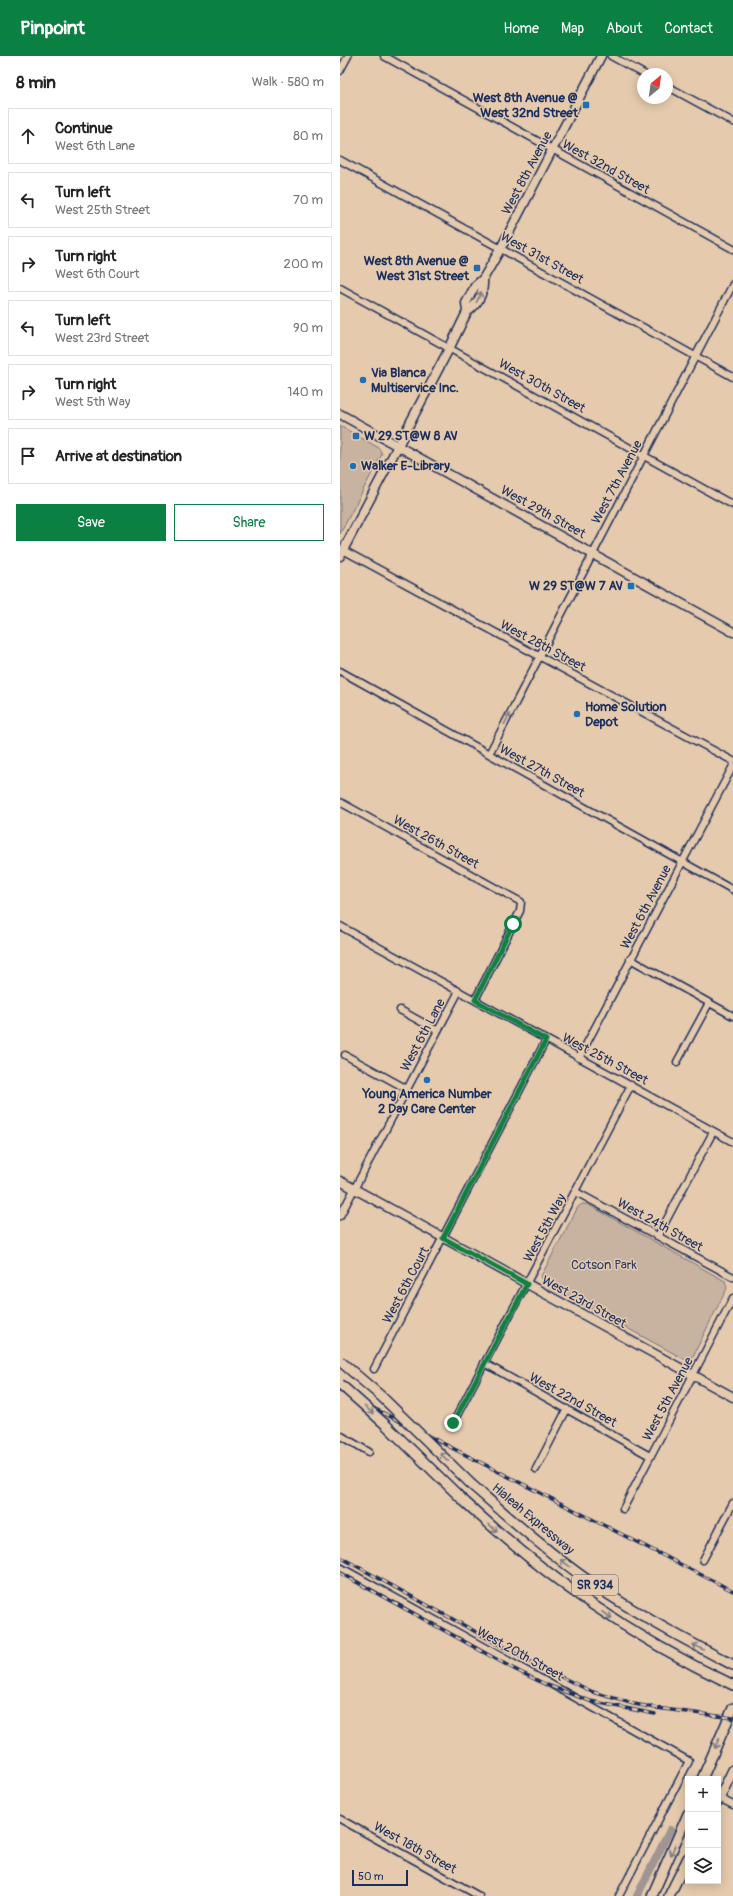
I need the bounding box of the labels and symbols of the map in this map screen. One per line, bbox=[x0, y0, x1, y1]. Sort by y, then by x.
north arrow bbox=[637, 68, 673, 104]
place label: West 8th Avenue @ West 32nd Street bbox=[473, 90, 579, 121]
marker: West 8th Avenue @ West 32nd Street bbox=[581, 100, 591, 110]
street label: West 8th Avenue bbox=[498, 128, 556, 217]
street label: West 32nd Street bbox=[559, 136, 653, 198]
street label: West 31st Street bbox=[498, 228, 587, 288]
place label: West 8th Avenue @ West 31st Street bbox=[364, 253, 470, 284]
marker: West 8th Avenue @ West 31st Street bbox=[472, 263, 482, 273]
one-way arrow bbox=[476, 292, 483, 304]
street label: West 30th Street bbox=[496, 356, 589, 417]
place label: Via Blanca Multiservice Inc. bbox=[371, 365, 459, 396]
marker: Via Blanca Multiservice Inc. bbox=[358, 375, 368, 385]
place label: W 29 ST@W 8 AV bbox=[364, 428, 458, 444]
marker: W 29 ST@W 8 AV bbox=[351, 431, 361, 441]
street label: West 7th Avenue bbox=[588, 437, 646, 527]
place label: Walker E-Library bbox=[361, 458, 450, 474]
marker: Walker E-Library bbox=[348, 461, 358, 471]
street label: West 29th Street bbox=[498, 482, 589, 542]
place label: W 29 ST@W 7 AV bbox=[529, 578, 623, 594]
marker: W 29 ST@W 7 AV bbox=[626, 581, 636, 591]
street label: West 28th Street bbox=[497, 617, 589, 676]
place label: Home Solution Depot bbox=[585, 699, 667, 730]
marker: Home Solution Depot bbox=[572, 709, 582, 719]
one-way arrow bbox=[503, 713, 511, 725]
street label: West 27th Street bbox=[497, 741, 588, 801]
street label: West 26th Street bbox=[390, 812, 482, 873]
street label: West 6th Avenue bbox=[617, 862, 675, 952]
route start bbox=[504, 915, 522, 933]
street label: West 6th Lane bbox=[397, 995, 449, 1074]
street label: West 25th Street bbox=[559, 1030, 651, 1089]
marker: Young America Number 2 Day Care Center bbox=[422, 1075, 432, 1085]
place label: Young America Number 2 Day Care Center bbox=[361, 1086, 492, 1117]
street label: West 5th Way bbox=[520, 1191, 570, 1265]
street label: West 24th Street bbox=[614, 1195, 706, 1256]
street label: West 6th Court bbox=[379, 1243, 433, 1326]
park label: Cotson Park bbox=[571, 1257, 637, 1273]
street label: West 23rd Street bbox=[539, 1272, 630, 1332]
street label: West 5th Avenue bbox=[639, 1354, 697, 1444]
street label: West 22nd Street bbox=[526, 1369, 620, 1431]
one-way arrow bbox=[364, 1405, 374, 1415]
route end bbox=[444, 1414, 462, 1432]
one-way arrow bbox=[439, 1452, 449, 1462]
street label: Hialeah Expressway bbox=[489, 1480, 578, 1558]
one-way arrow bbox=[487, 1523, 497, 1532]
one-way arrow bbox=[559, 1559, 570, 1567]
road number: SR 934 bbox=[572, 1575, 618, 1595]
one-way arrow bbox=[601, 1612, 613, 1620]
street label: West 20th Street bbox=[474, 1624, 567, 1685]
one-way arrow bbox=[693, 1642, 705, 1650]
one-way arrow bbox=[713, 1737, 720, 1749]
street label: West 18th Street bbox=[371, 1819, 460, 1878]
one-way arrow bbox=[669, 1844, 676, 1856]
scale bar bbox=[352, 1868, 408, 1887]

